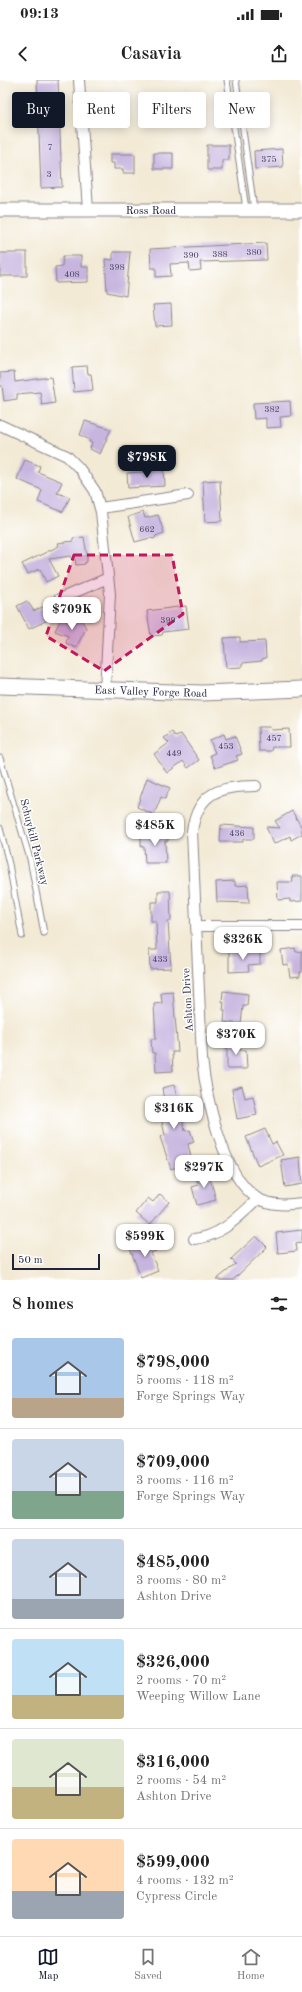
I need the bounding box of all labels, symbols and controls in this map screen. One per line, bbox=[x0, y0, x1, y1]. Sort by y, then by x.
text: 09:13 bbox=[20, 7, 59, 22]
icon: back bbox=[12, 43, 34, 65]
icon: share bbox=[268, 43, 290, 65]
text: Casavia bbox=[120, 45, 182, 63]
chip: Buy bbox=[12, 92, 65, 128]
chip: Rent bbox=[73, 92, 130, 128]
chip: Filters bbox=[138, 92, 206, 128]
chip: New bbox=[214, 92, 270, 128]
house number: 7 bbox=[47, 143, 53, 152]
house number: 375 bbox=[261, 155, 277, 164]
house number: 3 bbox=[46, 170, 52, 179]
street label: Ross Road bbox=[126, 206, 177, 217]
house number: 380 bbox=[246, 248, 262, 257]
house number: 388 bbox=[212, 250, 228, 259]
house number: 390 bbox=[183, 251, 199, 260]
house number: 398 bbox=[109, 263, 125, 272]
house number: 408 bbox=[64, 270, 80, 279]
house number: 382 bbox=[264, 405, 280, 414]
pin: $798K bbox=[119, 445, 175, 479]
text: $798K bbox=[127, 451, 167, 464]
house number: 662 bbox=[139, 525, 155, 534]
pin: $709K bbox=[44, 597, 100, 631]
text: $709K bbox=[52, 603, 92, 616]
house number: 399 bbox=[160, 616, 176, 625]
street label: East Valley Forge Road bbox=[94, 685, 208, 700]
house number: 457 bbox=[266, 734, 282, 743]
house number: 453 bbox=[218, 742, 234, 751]
house number: 449 bbox=[166, 749, 182, 758]
street label: Schuykill Parkway bbox=[17, 798, 50, 887]
pin: $485K bbox=[127, 813, 183, 847]
text: $485K bbox=[135, 819, 175, 832]
house number: 436 bbox=[229, 829, 245, 838]
pin: $326K bbox=[215, 927, 271, 961]
text: $326K bbox=[223, 933, 263, 946]
house number: 433 bbox=[152, 955, 168, 964]
street label: Ashton Drive bbox=[181, 968, 196, 1032]
pin: $370K bbox=[208, 1022, 264, 1056]
text: $370K bbox=[216, 1028, 256, 1041]
pin: $316K bbox=[146, 1096, 202, 1130]
text: $316K bbox=[154, 1102, 194, 1115]
pin: $297K bbox=[176, 1155, 232, 1189]
text: $297K bbox=[184, 1161, 224, 1174]
pin: $599K bbox=[117, 1224, 173, 1258]
text: $599K bbox=[125, 1230, 165, 1243]
scale bar bbox=[12, 1252, 100, 1271]
text: 50 m bbox=[18, 1255, 43, 1266]
icon: filters bbox=[268, 1293, 290, 1315]
text: 8 homes bbox=[12, 1296, 74, 1313]
icon: home bbox=[44, 1354, 92, 1402]
text: $798,000 bbox=[136, 1354, 210, 1371]
text: 5 rooms · 118 m² bbox=[136, 1374, 234, 1387]
text: Forge Springs Way bbox=[136, 1390, 245, 1403]
text: $709,000 bbox=[136, 1454, 210, 1471]
icon: home bbox=[44, 1455, 92, 1503]
text: 3 rooms · 116 m² bbox=[136, 1474, 234, 1487]
text: Forge Springs Way bbox=[136, 1490, 245, 1503]
text: $485,000 bbox=[136, 1554, 210, 1571]
icon: home bbox=[44, 1555, 92, 1603]
text: 3 rooms · 80 m² bbox=[136, 1574, 226, 1587]
text: Ashton Drive bbox=[136, 1590, 212, 1603]
text: $326,000 bbox=[136, 1654, 210, 1671]
icon: home bbox=[44, 1655, 92, 1703]
text: 2 rooms · 70 m² bbox=[136, 1674, 226, 1687]
text: Weeping Willow Lane bbox=[136, 1690, 260, 1703]
text: $316,000 bbox=[136, 1754, 210, 1771]
icon: home bbox=[44, 1755, 92, 1803]
text: 2 rooms · 54 m² bbox=[136, 1774, 226, 1787]
text: Ashton Drive bbox=[136, 1790, 212, 1803]
text: $599,000 bbox=[136, 1854, 210, 1871]
icon: home bbox=[44, 1855, 92, 1903]
text: 4 rooms · 132 m² bbox=[136, 1874, 234, 1887]
text: Cypress Circle bbox=[136, 1890, 217, 1903]
tab: Map bbox=[37, 1946, 59, 1984]
tab: Saved bbox=[134, 1946, 162, 1984]
tab: Home bbox=[237, 1946, 265, 1984]

